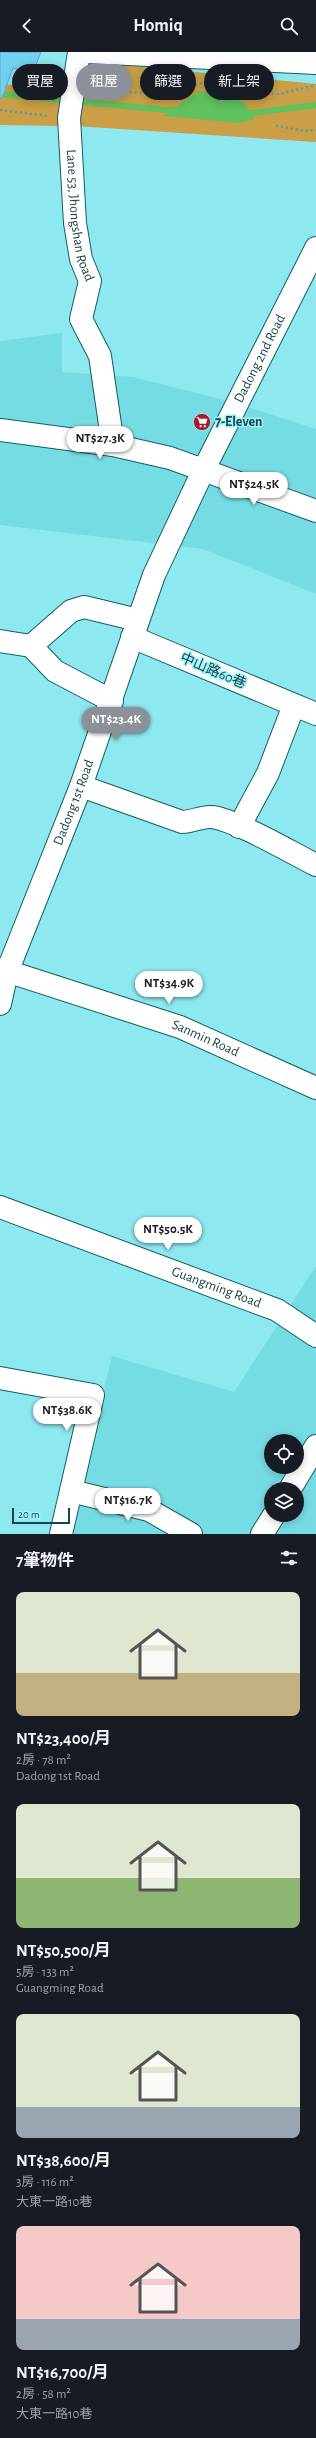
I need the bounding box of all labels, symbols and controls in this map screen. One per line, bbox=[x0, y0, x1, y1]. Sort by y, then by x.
icon: back bbox=[16, 15, 38, 37]
icon: search bbox=[278, 15, 300, 37]
text: Homiq bbox=[133, 17, 183, 35]
chip: 買屋 bbox=[12, 64, 68, 100]
chip: 租屋 bbox=[76, 64, 132, 100]
chip: 篩選 bbox=[140, 64, 196, 100]
chip: 新上架 bbox=[204, 64, 274, 100]
street label: Lane 53, Jhongshan Road bbox=[64, 149, 96, 283]
street label: Dadong 2nd Road bbox=[232, 312, 288, 405]
supermarket icon: 7-Eleven bbox=[192, 412, 212, 432]
place label: 7-Eleven bbox=[215, 415, 263, 429]
pin: NT$27.3K bbox=[59, 426, 141, 460]
text: NT$27.3K bbox=[75, 432, 125, 445]
pin: NT$24.5K bbox=[213, 472, 295, 506]
text: NT$24.5K bbox=[229, 478, 279, 491]
street label: 中山路60巷 bbox=[178, 650, 248, 691]
pin: NT$23.4K bbox=[75, 707, 157, 741]
text: NT$23.4K bbox=[91, 713, 141, 726]
street label: Dadong 1st Road bbox=[51, 758, 97, 847]
pin: NT$34.9K bbox=[128, 971, 210, 1005]
text: NT$34.9K bbox=[144, 977, 194, 990]
street label: Sanmin Road bbox=[170, 1018, 241, 1059]
pin: NT$50.5K bbox=[127, 1217, 209, 1251]
text: NT$50.5K bbox=[143, 1223, 193, 1236]
street label: Guangming Road bbox=[170, 1264, 263, 1311]
pin: NT$38.6K bbox=[26, 1398, 108, 1432]
text: NT$38.6K bbox=[42, 1404, 92, 1417]
map controls bbox=[264, 1434, 304, 1522]
button: locate bbox=[264, 1434, 304, 1474]
button: layers bbox=[264, 1482, 304, 1522]
pin: NT$16.7K bbox=[87, 1488, 169, 1522]
text: NT$16.7K bbox=[104, 1494, 152, 1507]
scale bar bbox=[12, 1506, 70, 1525]
text: 20 m bbox=[18, 1509, 39, 1520]
icon: filters bbox=[278, 1547, 300, 1569]
text: 7筆物件 bbox=[16, 1552, 74, 1569]
icon: home bbox=[122, 1618, 194, 1690]
text: NT$23,400/月 bbox=[16, 1730, 111, 1747]
text: 2房 · 78 m² bbox=[16, 1754, 71, 1767]
text: Dadong 1st Road bbox=[16, 1770, 100, 1783]
icon: home bbox=[122, 1830, 194, 1902]
text: NT$50,500/月 bbox=[16, 1942, 111, 1959]
text: 5房 · 133 m² bbox=[16, 1966, 74, 1979]
text: Guangming Road bbox=[16, 1982, 104, 1995]
icon: home bbox=[122, 2040, 194, 2112]
text: NT$38,600/月 bbox=[16, 2152, 111, 2169]
text: 3房 · 116 m² bbox=[16, 2176, 74, 2189]
text: 大東一路10巷 bbox=[16, 2196, 92, 2209]
icon: home bbox=[122, 2252, 194, 2324]
text: NT$16,700/月 bbox=[16, 2364, 109, 2381]
text: 2房 · 58 m² bbox=[16, 2388, 71, 2401]
text: 大東一路10巷 bbox=[16, 2408, 92, 2421]

